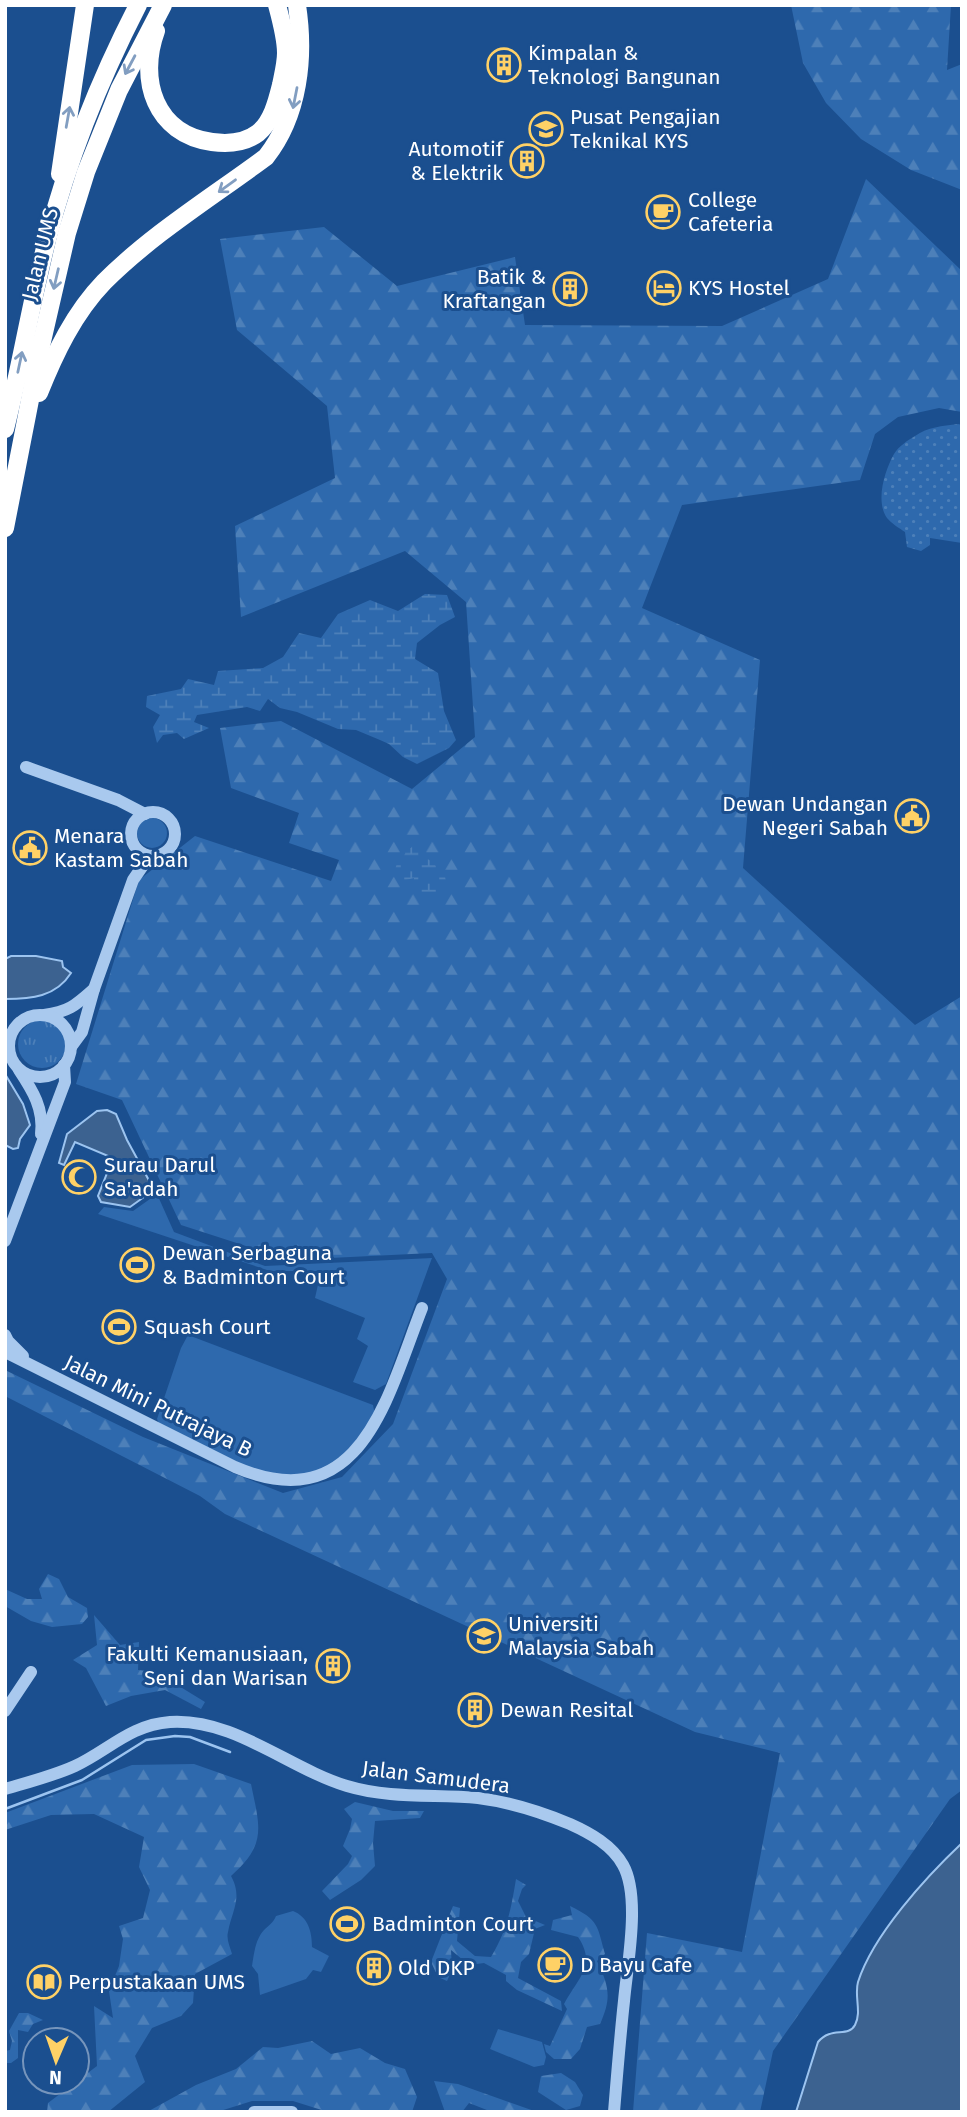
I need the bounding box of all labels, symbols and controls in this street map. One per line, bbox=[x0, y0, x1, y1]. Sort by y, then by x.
place label: Kimpalan & Teknologi Bangunan bbox=[528, 40, 721, 90]
building icon: Kimpalan & Teknologi Bangunan bbox=[485, 46, 523, 84]
one-way arrow bbox=[123, 54, 137, 75]
one-way arrow bbox=[287, 86, 301, 109]
place label: Pusat Pengajian Teknikal KYS bbox=[570, 104, 721, 154]
one-way arrow bbox=[62, 106, 75, 129]
school or university icon: Pusat Pengajian Teknikal KYS bbox=[527, 110, 565, 148]
place label: Automotif & Elektrik bbox=[408, 136, 505, 186]
building icon: Automotif & Elektrik bbox=[508, 142, 546, 180]
one-way arrow bbox=[218, 179, 237, 193]
place label: College Cafeteria bbox=[688, 187, 773, 237]
cafe icon: College Cafeteria bbox=[644, 193, 682, 231]
street label: Jalan UMS bbox=[16, 205, 64, 303]
place label: Batik & Kraftangan bbox=[442, 264, 546, 314]
one-way arrow bbox=[49, 267, 62, 290]
hotel icon: KYS Hostel bbox=[645, 269, 683, 307]
building icon: Batik & Kraftangan bbox=[551, 270, 589, 308]
place label: KYS Hostel bbox=[688, 275, 790, 301]
one-way arrow bbox=[14, 351, 28, 374]
place label: Dewan Undangan Negeri Sabah bbox=[722, 791, 888, 841]
public building icon: Dewan Undangan Negeri Sabah bbox=[893, 797, 931, 835]
place label: Menara Kastam Sabah bbox=[54, 823, 189, 873]
public building icon: Menara Kastam Sabah bbox=[11, 829, 49, 867]
place label: Surau Darul Sa'adah bbox=[104, 1152, 215, 1202]
mosque icon: Surau Darul Sa'adah bbox=[60, 1158, 98, 1196]
place label: Dewan Serbaguna & Badminton Court bbox=[162, 1240, 345, 1290]
sports icon: Dewan Serbaguna & Badminton Court bbox=[118, 1246, 156, 1284]
sports icon: Squash Court bbox=[100, 1308, 138, 1346]
place label: Squash Court bbox=[144, 1314, 271, 1340]
street label: Jalan Mini Putrajaya B bbox=[60, 1349, 256, 1463]
place label: Universiti Malaysia Sabah bbox=[508, 1611, 654, 1661]
school or university icon: Universiti Malaysia Sabah bbox=[465, 1617, 503, 1655]
place label: Fakulti Kemanusiaan, Seni dan Warisan bbox=[106, 1641, 308, 1691]
building icon: Fakulti Kemanusiaan, Seni dan Warisan bbox=[314, 1647, 352, 1685]
building icon: Dewan Resital bbox=[456, 1691, 494, 1729]
place label: Dewan Resital bbox=[500, 1697, 633, 1723]
street label: Jalan Samudera bbox=[361, 1755, 511, 1799]
sports icon: Badminton Court bbox=[328, 1905, 366, 1943]
place label: Badminton Court bbox=[372, 1911, 534, 1937]
cafe icon: D Bayu Cafe bbox=[536, 1946, 574, 1984]
building icon: Old DKP bbox=[355, 1949, 393, 1987]
place label: D Bayu Cafe bbox=[580, 1952, 692, 1978]
place label: Old DKP bbox=[398, 1955, 475, 1981]
library icon: Perpustakaan UMS bbox=[25, 1963, 63, 2001]
place label: Perpustakaan UMS bbox=[68, 1969, 245, 1995]
north arrow bbox=[21, 2026, 91, 2096]
text: N bbox=[49, 2066, 62, 2089]

